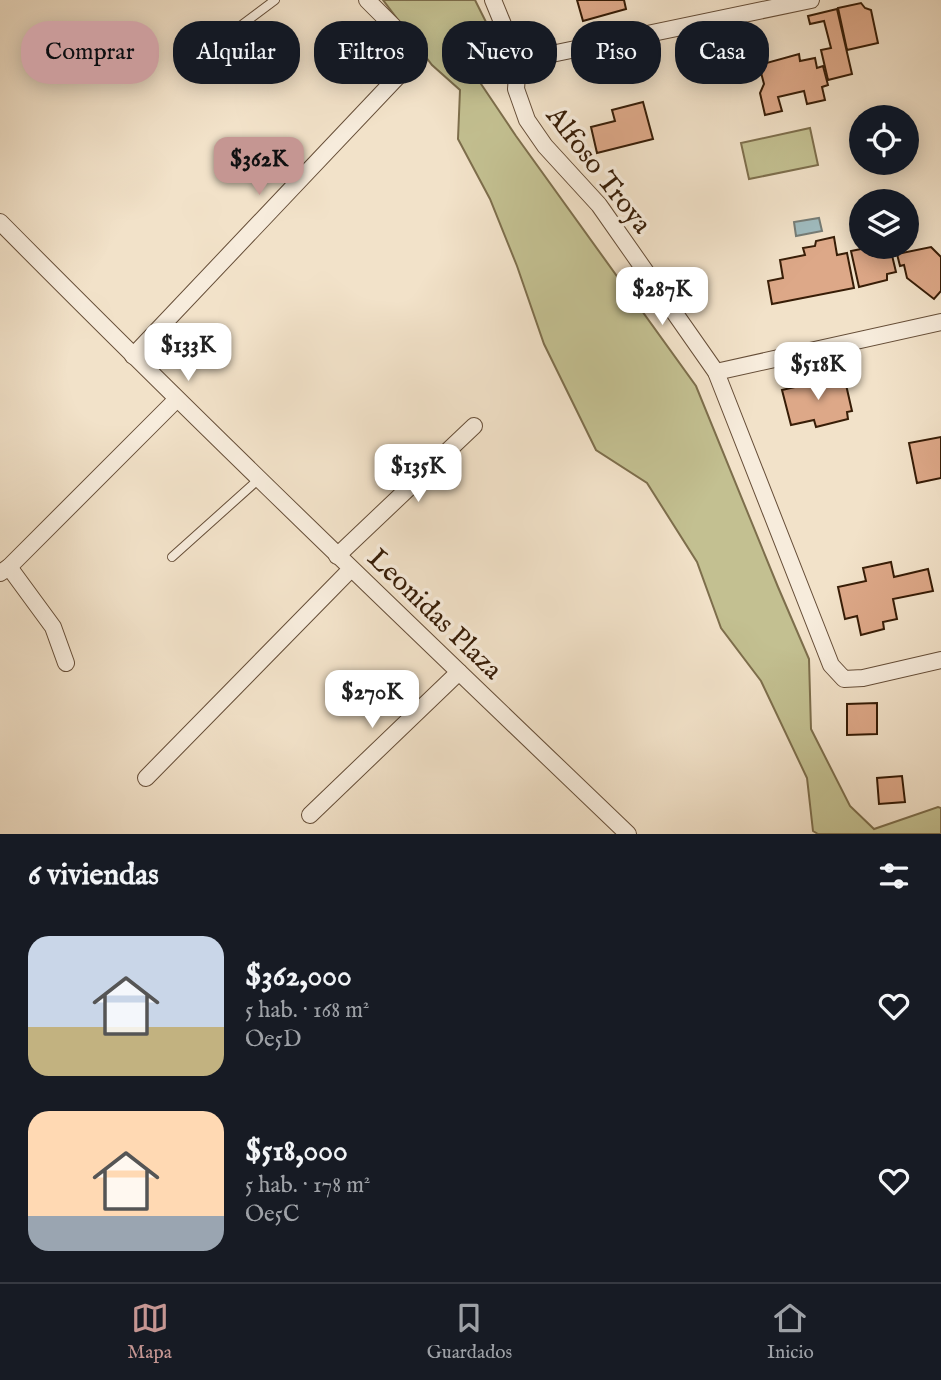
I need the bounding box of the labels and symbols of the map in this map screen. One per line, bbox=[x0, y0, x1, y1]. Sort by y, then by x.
street label: Alfoso Troya bbox=[537, 99, 659, 242]
pin: $362K bbox=[210, 138, 308, 197]
pin: $287K bbox=[613, 268, 711, 327]
pin: $133K bbox=[139, 324, 237, 383]
pin: $518K bbox=[769, 342, 867, 402]
pin: $135K bbox=[369, 444, 467, 504]
street label: Leonidas Plaza bbox=[359, 542, 510, 689]
pin: $270K bbox=[323, 670, 421, 730]

